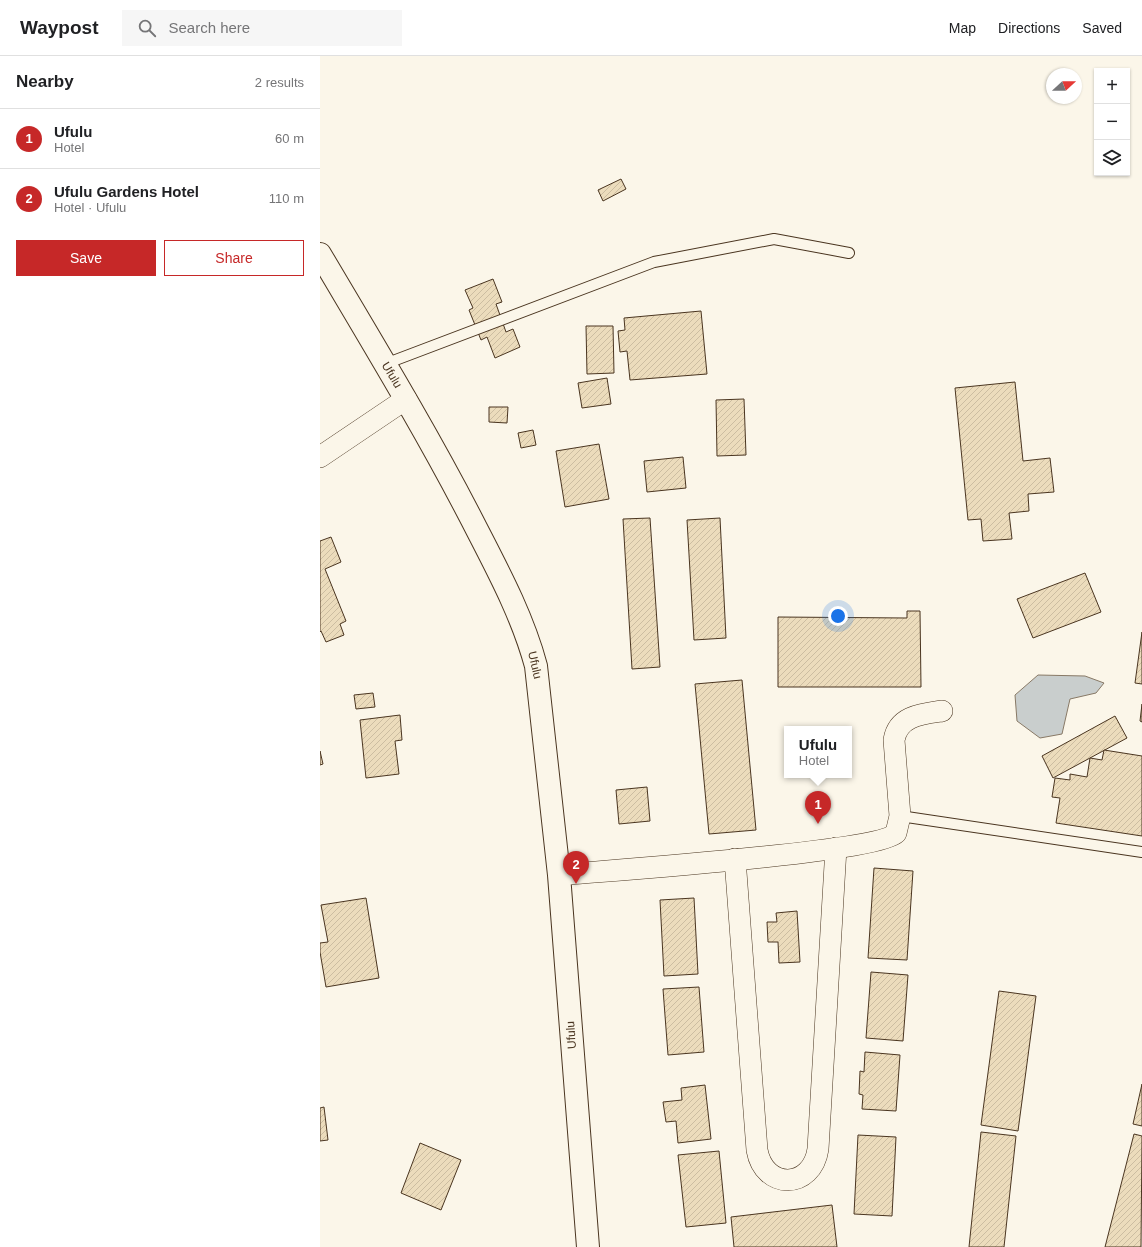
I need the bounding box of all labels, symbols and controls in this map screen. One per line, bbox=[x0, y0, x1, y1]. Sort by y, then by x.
search box bbox=[122, 10, 402, 46]
text: Waypost bbox=[20, 17, 98, 38]
icon: search bbox=[136, 17, 158, 39]
text: Search here bbox=[168, 19, 250, 36]
text: Map bbox=[949, 20, 976, 36]
text: Directions bbox=[998, 20, 1060, 36]
text: Saved bbox=[1082, 20, 1122, 36]
north arrow bbox=[1046, 68, 1082, 104]
map controls bbox=[1094, 68, 1130, 176]
button: + bbox=[1094, 68, 1130, 104]
text: Nearby bbox=[16, 72, 74, 91]
text: 2 results bbox=[255, 75, 304, 90]
button: − bbox=[1094, 104, 1130, 140]
text: Ufulu bbox=[54, 123, 92, 140]
text: 1 bbox=[25, 131, 33, 146]
text: 60 m bbox=[275, 131, 304, 146]
text: Hotel bbox=[54, 140, 84, 155]
button: layers bbox=[1094, 140, 1130, 176]
text: Ufulu Gardens Hotel bbox=[54, 183, 199, 200]
text: 2 bbox=[25, 191, 33, 206]
text: 110 m bbox=[269, 191, 304, 206]
text: Hotel · Ufulu bbox=[54, 200, 126, 215]
button: Save bbox=[16, 240, 156, 276]
button: Share bbox=[164, 240, 304, 276]
street label: Ufulu bbox=[379, 359, 405, 391]
your location bbox=[828, 606, 848, 626]
street label: Ufulu bbox=[525, 650, 545, 680]
popup bbox=[784, 726, 852, 778]
text: Ufulu bbox=[799, 736, 837, 753]
text: Hotel bbox=[799, 753, 829, 768]
pin: 1 bbox=[805, 791, 831, 824]
pin: 2 bbox=[563, 851, 589, 884]
street label: Ufulu bbox=[563, 1021, 579, 1049]

